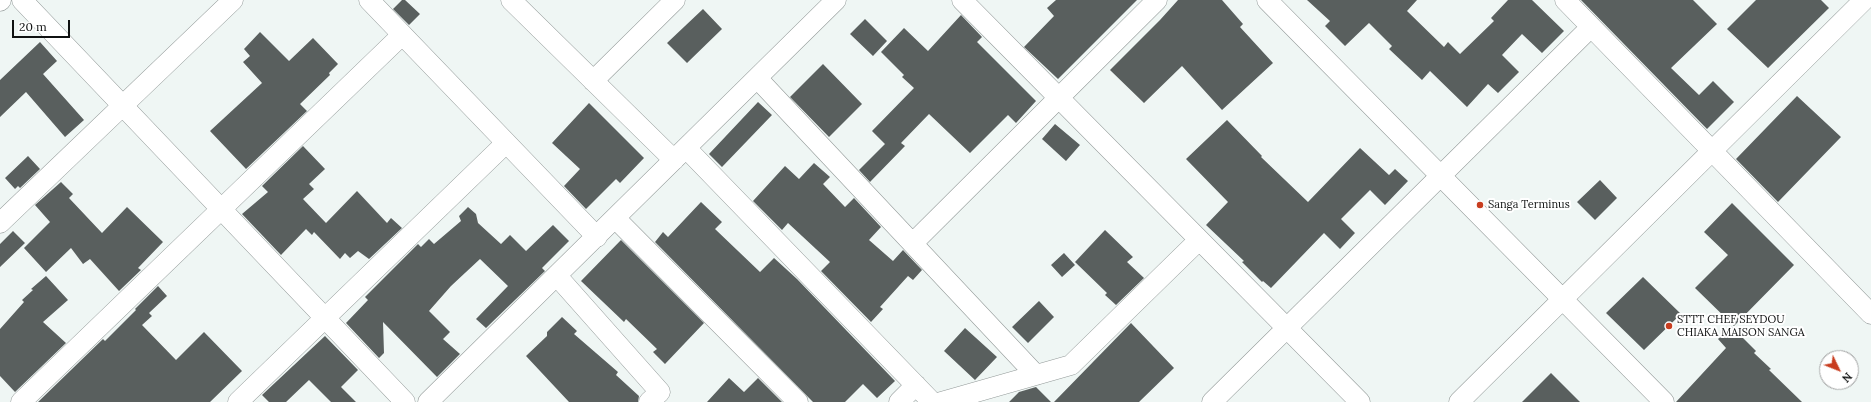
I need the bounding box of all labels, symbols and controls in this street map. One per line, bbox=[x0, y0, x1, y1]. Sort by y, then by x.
scale bar bbox=[14, 12, 72, 38]
text: 20 m bbox=[19, 19, 47, 34]
place label: Sanga Terminus bbox=[1488, 198, 1570, 212]
marker: Sanga Terminus bbox=[1475, 200, 1485, 210]
place label: STTT CHEF SEYDOU CHIAKA MAISON SANGA bbox=[1677, 313, 1805, 339]
marker: STTT CHEF SEYDOU CHIAKA MAISON SANGA bbox=[1664, 321, 1674, 331]
north arrow bbox=[1819, 350, 1859, 390]
text: N bbox=[1839, 370, 1855, 385]

